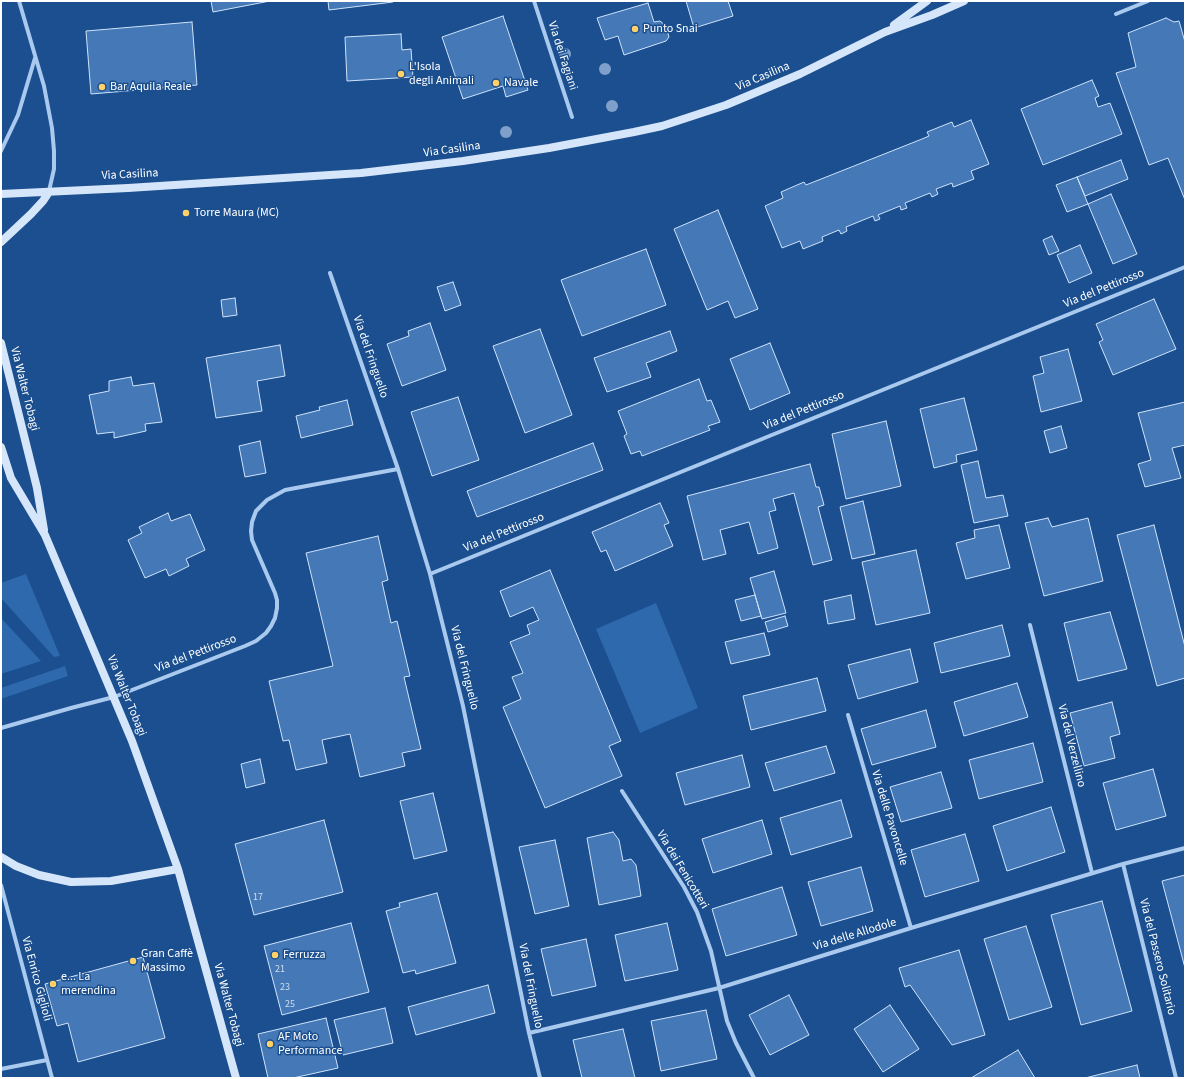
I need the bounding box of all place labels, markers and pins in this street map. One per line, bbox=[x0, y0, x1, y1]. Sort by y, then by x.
place label: Punto Snai bbox=[643, 22, 698, 36]
marker: Punto Snai bbox=[630, 24, 640, 34]
place label: L'Isola degli Animali bbox=[409, 60, 474, 88]
marker: L'Isola degli Animali bbox=[396, 69, 406, 79]
place label: Navale bbox=[504, 76, 538, 90]
marker: Navale bbox=[491, 78, 501, 88]
place label: Bar Aquila Reale bbox=[110, 80, 191, 94]
marker: Bar Aquila Reale bbox=[97, 82, 107, 92]
place label: Torre Maura (MC) bbox=[194, 206, 279, 220]
marker: Torre Maura (MC) bbox=[181, 208, 191, 218]
place label: Gran Caffè Massimo bbox=[141, 947, 193, 975]
place label: Ferruzza bbox=[283, 948, 326, 962]
marker: Ferruzza bbox=[270, 950, 280, 960]
marker: Gran Caffè Massimo bbox=[128, 956, 138, 966]
place label: e... La merendina bbox=[61, 970, 116, 998]
marker: e... La merendina bbox=[48, 979, 58, 989]
place label: AF Moto Performance bbox=[278, 1030, 342, 1058]
marker: AF Moto Performance bbox=[265, 1039, 275, 1049]

